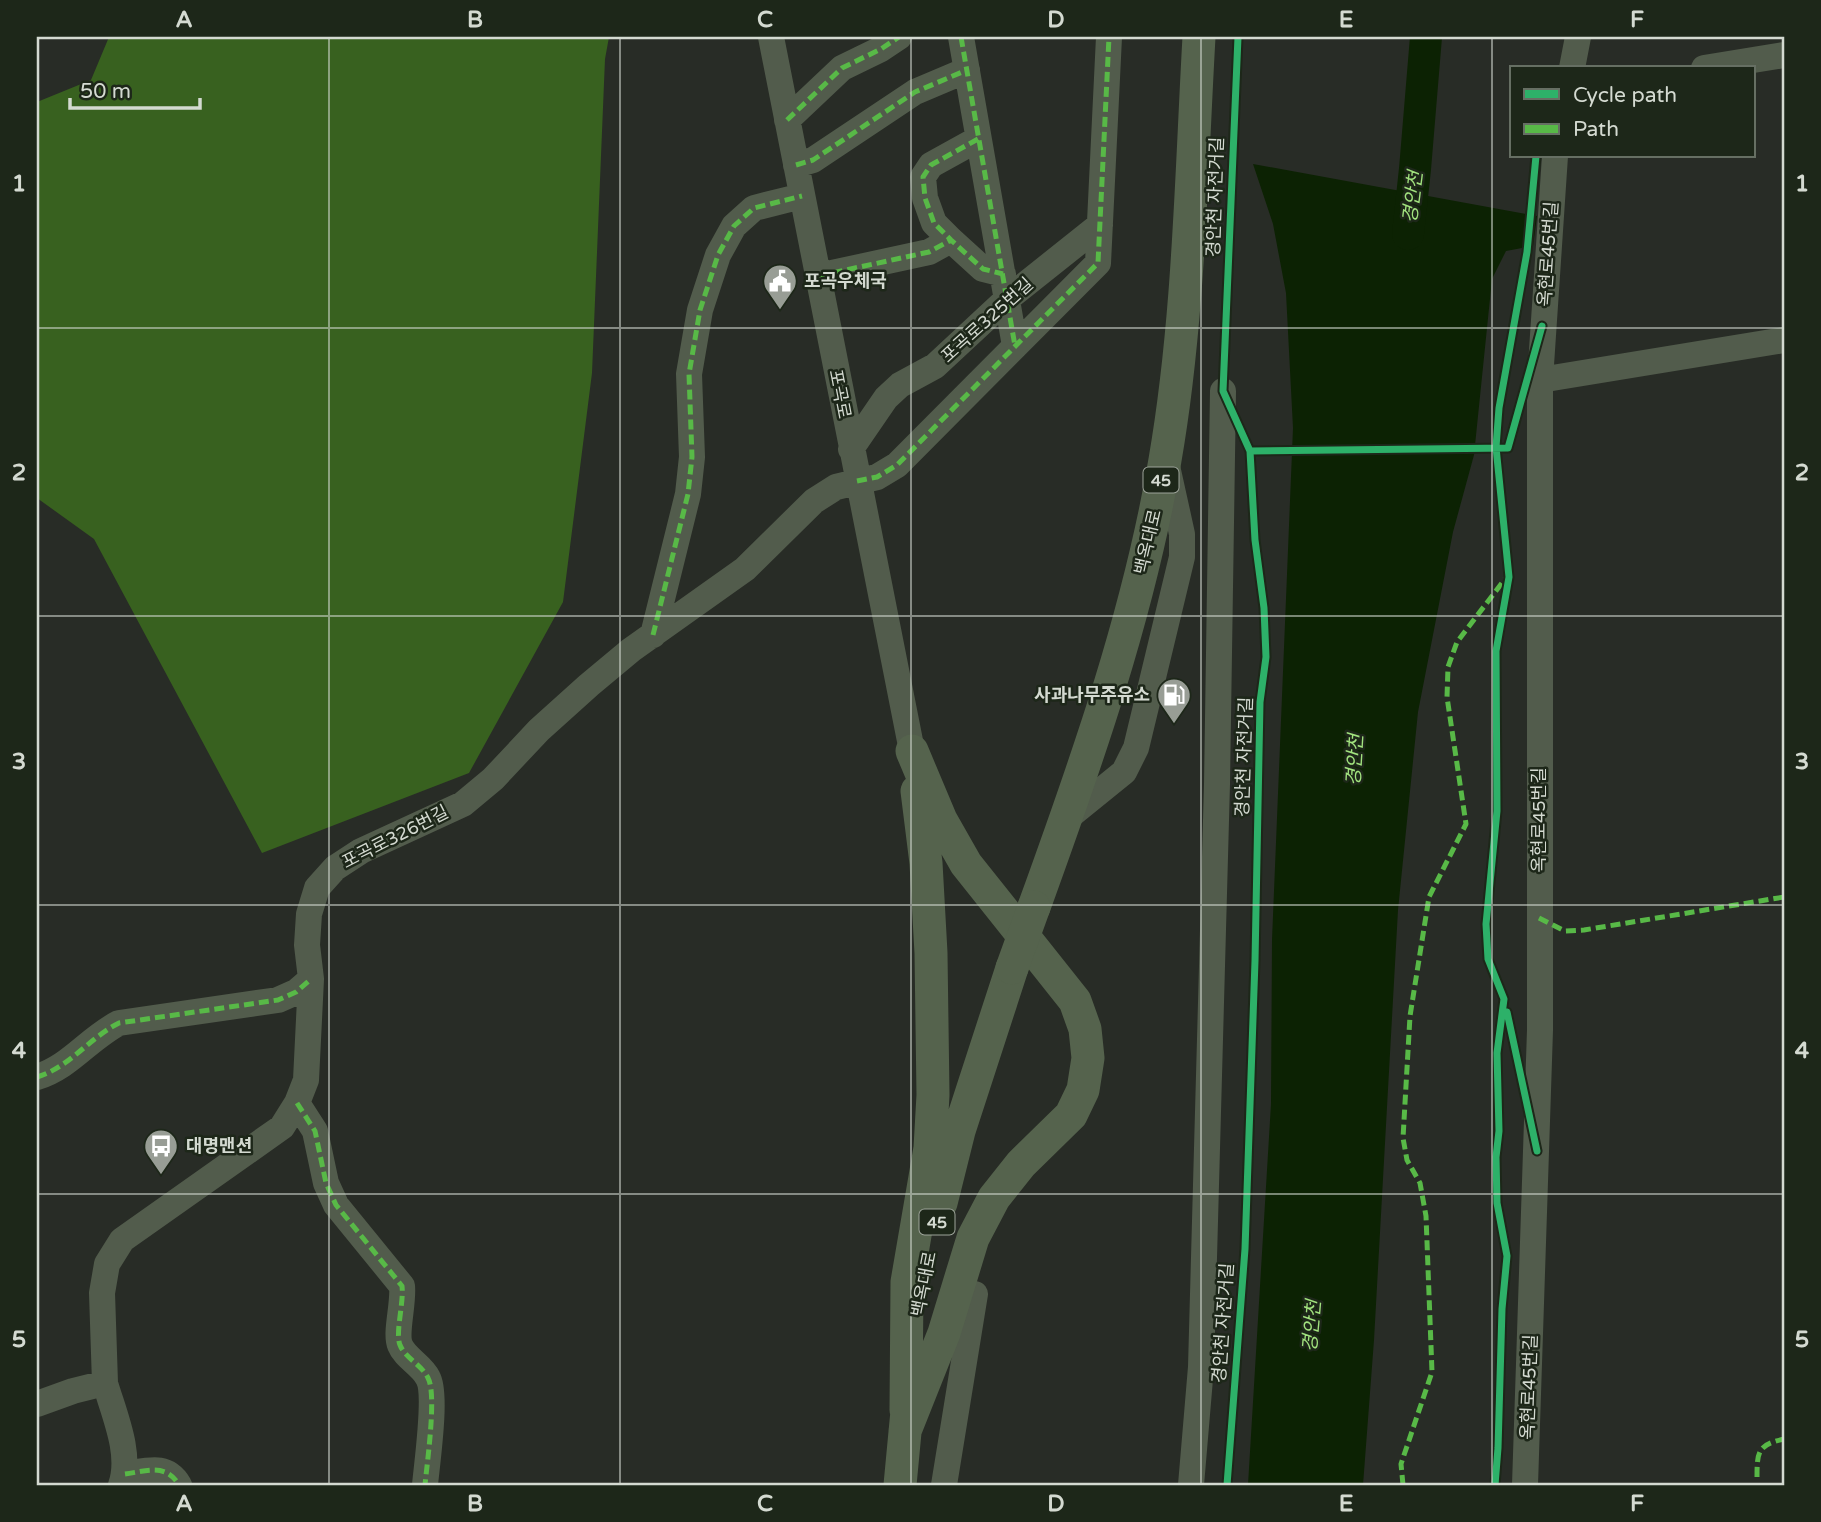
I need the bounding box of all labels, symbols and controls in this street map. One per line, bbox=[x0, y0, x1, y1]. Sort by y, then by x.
text: A bbox=[175, 6, 193, 34]
text: B bbox=[467, 6, 483, 34]
text: C bbox=[757, 6, 773, 34]
text: D bbox=[1047, 6, 1065, 34]
text: E bbox=[1339, 6, 1353, 34]
text: F bbox=[1630, 6, 1644, 34]
scale bar bbox=[70, 66, 200, 110]
legend bbox=[1510, 66, 1755, 158]
text: 50 m bbox=[80, 79, 131, 104]
text: Cycle path bbox=[1573, 83, 1677, 108]
text: Path bbox=[1573, 117, 1619, 142]
street label: 경안천 자전거길 bbox=[1202, 136, 1228, 258]
water label: 경안천 bbox=[1399, 168, 1427, 224]
text: 1 bbox=[12, 170, 26, 198]
text: 1 bbox=[1795, 170, 1809, 198]
street label: 옥현로45번길 bbox=[1533, 201, 1563, 307]
public building icon: 포곡우체국 bbox=[761, 262, 799, 311]
place label: 포곡우체국 bbox=[804, 270, 887, 292]
street label: 포곡로325번길 bbox=[936, 273, 1038, 367]
street label: 포곡로 bbox=[824, 368, 856, 420]
text: 2 bbox=[12, 459, 26, 487]
text: 2 bbox=[1795, 459, 1809, 487]
road number: 45 bbox=[1144, 467, 1178, 492]
street label: 백옥대로 bbox=[1130, 507, 1166, 577]
fuel station icon: 사과나무주유소 bbox=[1155, 676, 1193, 725]
place label: 사과나무주유소 bbox=[1034, 684, 1150, 706]
street label: 경안천 자전거길 bbox=[1231, 696, 1257, 818]
water label: 경안천 bbox=[1343, 732, 1367, 787]
text: 3 bbox=[12, 748, 26, 776]
text: 3 bbox=[1795, 748, 1809, 776]
street label: 옥현로45번길 bbox=[1528, 767, 1550, 873]
street label: 포곡로326번길 bbox=[338, 801, 452, 873]
text: 4 bbox=[12, 1037, 27, 1065]
text: 4 bbox=[1795, 1037, 1810, 1065]
bus stop icon: 대명맨션 bbox=[142, 1127, 180, 1176]
place label: 대명맨션 bbox=[186, 1135, 252, 1157]
road number: 45 bbox=[920, 1210, 954, 1234]
street label: 백옥대로 bbox=[907, 1249, 941, 1319]
street label: 경안천 자전거길 bbox=[1208, 1262, 1238, 1384]
water label: 경안천 bbox=[1299, 1298, 1325, 1353]
text: 5 bbox=[12, 1326, 26, 1354]
text: 5 bbox=[1795, 1326, 1809, 1354]
street label: 옥현로45번길 bbox=[1516, 1334, 1542, 1440]
text: A bbox=[175, 1490, 193, 1518]
text: B bbox=[467, 1490, 483, 1518]
text: C bbox=[757, 1490, 773, 1518]
text: D bbox=[1047, 1490, 1065, 1518]
text: E bbox=[1339, 1490, 1353, 1518]
text: F bbox=[1630, 1490, 1644, 1518]

